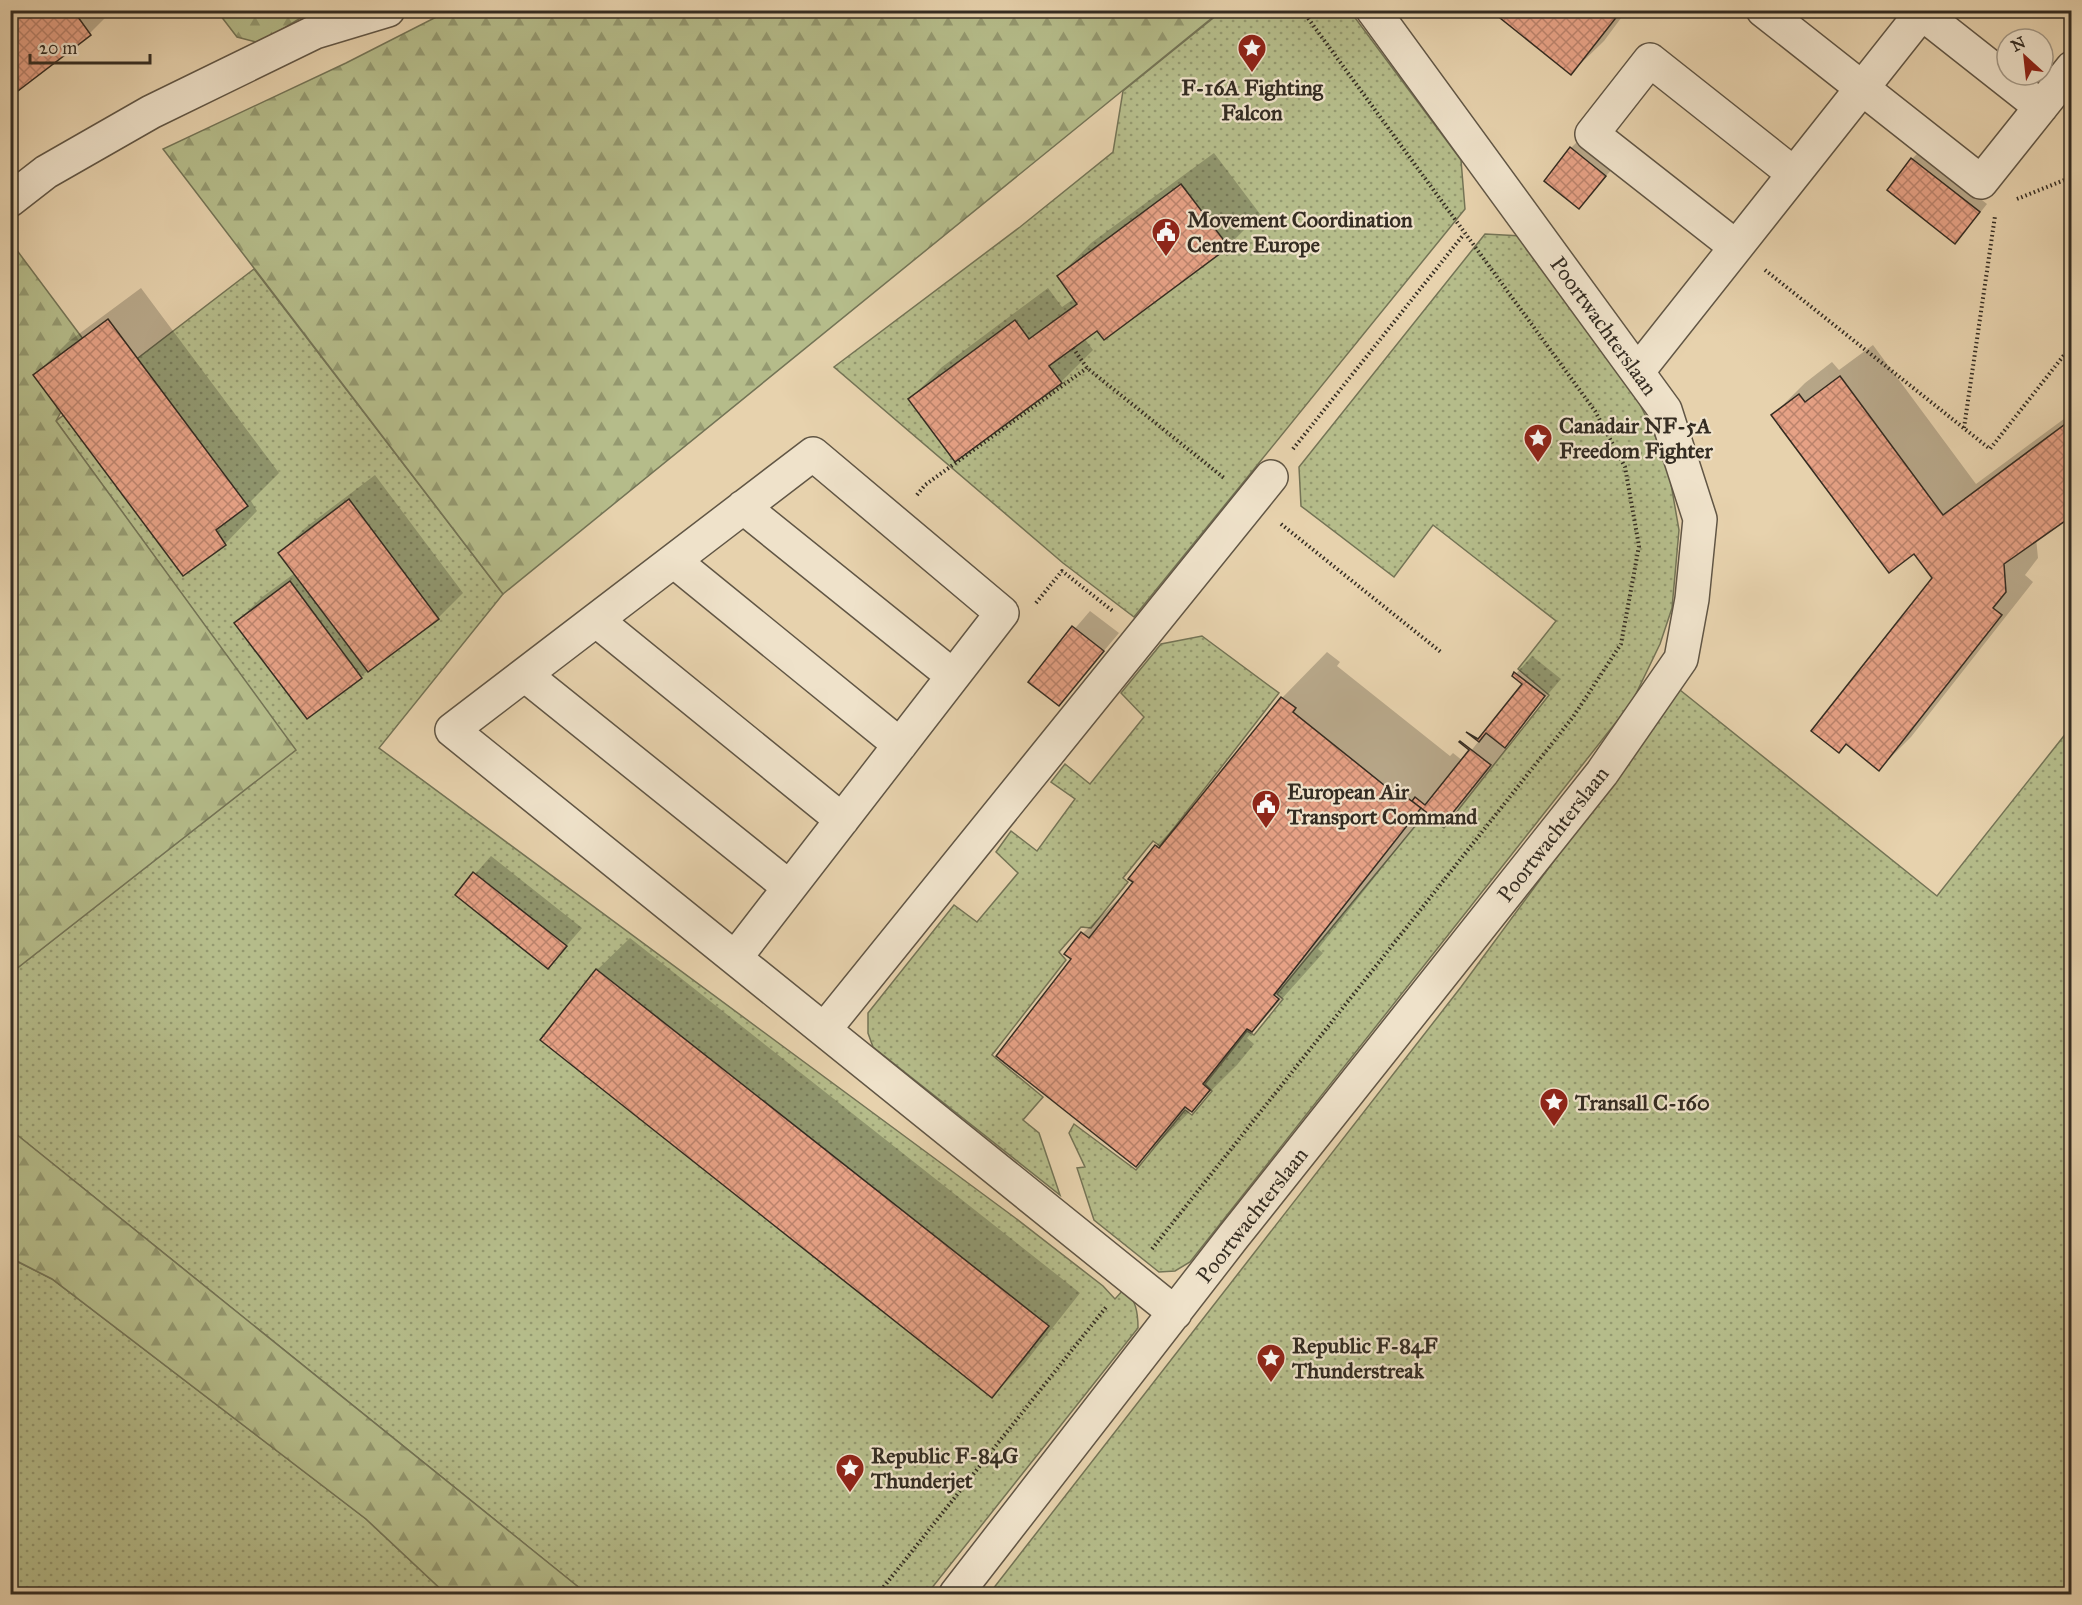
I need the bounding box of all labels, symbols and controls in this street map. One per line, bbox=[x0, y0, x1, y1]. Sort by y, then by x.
scale bar bbox=[30, 27, 150, 65]
north arrow bbox=[1995, 27, 2055, 87]
place icon: F-16A Fighting Falcon bbox=[1236, 32, 1268, 74]
text: N bbox=[2008, 32, 2029, 56]
text: 20 m bbox=[39, 37, 77, 59]
place label: F-16A Fighting Falcon bbox=[1181, 74, 1324, 126]
place label: Movement Coordination Centre Europe bbox=[1187, 206, 1413, 258]
public building icon: Movement Coordination Centre Europe bbox=[1150, 216, 1182, 258]
street label: Poortwachterslaan bbox=[1545, 251, 1664, 401]
place label: Canadair NF-5A Freedom Fighter bbox=[1559, 412, 1713, 464]
place icon: Canadair NF-5A Freedom Fighter bbox=[1522, 422, 1554, 464]
street label: Poortwachterslaan bbox=[1491, 761, 1615, 907]
place label: European Air Transport Command bbox=[1286, 778, 1478, 830]
public building icon: European Air Transport Command bbox=[1250, 788, 1282, 830]
place icon: Transall C-160 bbox=[1538, 1086, 1570, 1128]
place label: Transall C-160 bbox=[1574, 1089, 1710, 1116]
street label: Poortwachterslaan bbox=[1190, 1142, 1314, 1288]
place label: Republic F-84F Thunderstreak bbox=[1291, 1332, 1438, 1384]
place icon: Republic F-84F Thunderstreak bbox=[1255, 1342, 1287, 1384]
place label: Republic F-84G Thunderjet bbox=[870, 1442, 1018, 1494]
place icon: Republic F-84G Thunderjet bbox=[834, 1452, 866, 1494]

